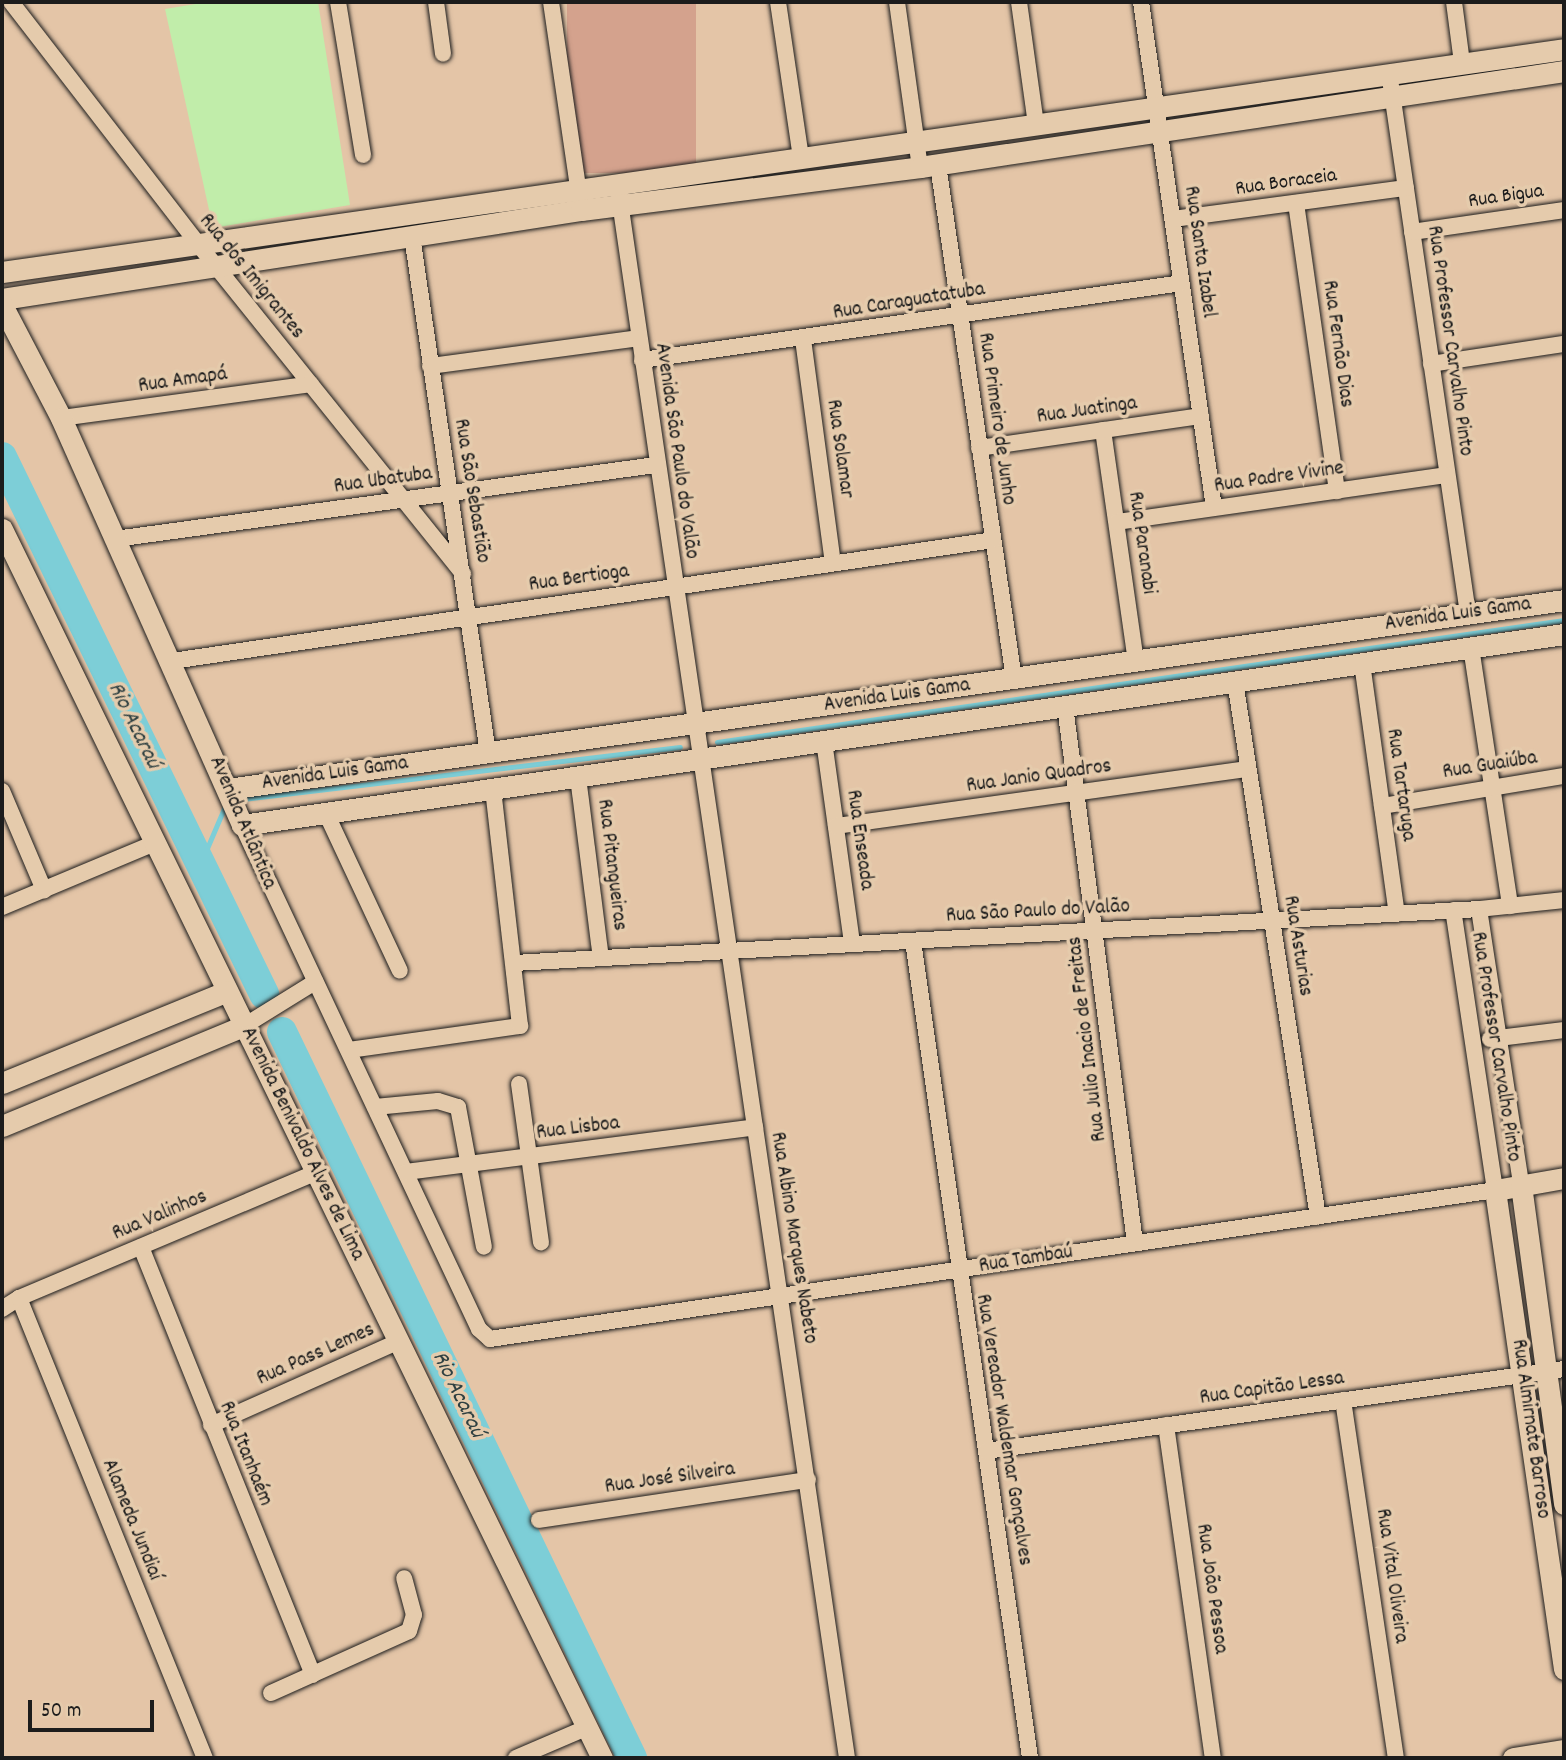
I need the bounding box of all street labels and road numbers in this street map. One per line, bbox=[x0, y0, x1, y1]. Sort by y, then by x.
street label: Rua Boraceia bbox=[1234, 163, 1338, 203]
street label: Rua Bigua bbox=[1467, 179, 1545, 215]
street label: Rua Santa Izabel bbox=[1177, 184, 1221, 320]
street label: Rua dos Imigrantes bbox=[193, 209, 309, 345]
street label: Rua Professor Carvalho Pinto bbox=[1420, 224, 1478, 458]
street label: Rua Caraguatatuba bbox=[831, 278, 987, 326]
street label: Rua Fernão Dias bbox=[1316, 279, 1358, 409]
street label: Rua Primeiro de Junho bbox=[971, 331, 1021, 507]
street label: Avenida São Paulo do Valão bbox=[648, 341, 704, 561]
street label: Rua Amapá bbox=[137, 362, 229, 400]
street label: Rua Juatinga bbox=[1035, 392, 1139, 430]
street label: Rua Solamar bbox=[820, 398, 858, 500]
street label: Rua São Sebastião bbox=[447, 417, 495, 565]
street label: Rua Padre Vivine bbox=[1213, 456, 1345, 500]
street label: Rua Ubatuba bbox=[332, 462, 434, 500]
street label: Rua Paranabi bbox=[1121, 490, 1161, 596]
street label: Rua Bertioga bbox=[527, 560, 631, 598]
street label: Avenida Luis Gama bbox=[1383, 592, 1533, 638]
street label: Avenida Luis Gama bbox=[822, 673, 972, 719]
street label: Rua Tartaruga bbox=[1380, 727, 1420, 843]
street label: Rua Guaiúba bbox=[1441, 746, 1539, 786]
street label: Avenida Luis Gama bbox=[260, 751, 410, 797]
street label: Avenida Atlântica bbox=[203, 753, 281, 893]
street label: Rua Janio Quadros bbox=[965, 754, 1113, 800]
street label: Rua Enseada bbox=[840, 788, 878, 892]
street label: Rua Pitangueiras bbox=[590, 798, 632, 932]
street label: Rua Asturias bbox=[1277, 894, 1317, 998]
street label: Rua São Paulo do Valão bbox=[945, 895, 1131, 929]
street label: Rua Professor Carvalho Pinto bbox=[1464, 930, 1526, 1164]
street label: Rua Julio Inacio de Freitas bbox=[1063, 935, 1113, 1143]
street label: Avenida Benivaldo Alves de Lima bbox=[234, 1023, 370, 1265]
street label: Rua Lisboa bbox=[535, 1111, 621, 1147]
street label: Rua Albino Marques Nabeto bbox=[764, 1130, 822, 1346]
street label: Rua Valinhos bbox=[109, 1185, 211, 1247]
street label: Rua Tambaú bbox=[977, 1240, 1075, 1280]
street label: Rua Vereador Waldemar Gonçalves bbox=[969, 1292, 1037, 1568]
street label: Rua Pass Lemes bbox=[253, 1318, 379, 1392]
street label: Rua Almirnate Barroso bbox=[1505, 1338, 1555, 1520]
street label: Rua Capitão Lessa bbox=[1198, 1366, 1346, 1412]
street label: Rua Itanhaém bbox=[213, 1398, 277, 1510]
street label: Alameda Jundiaí bbox=[95, 1456, 167, 1584]
street label: Rua José Silveira bbox=[603, 1457, 737, 1501]
street label: Rua Vital Oliveira bbox=[1369, 1507, 1413, 1645]
street label: Rua João Pessoa bbox=[1189, 1522, 1233, 1656]

